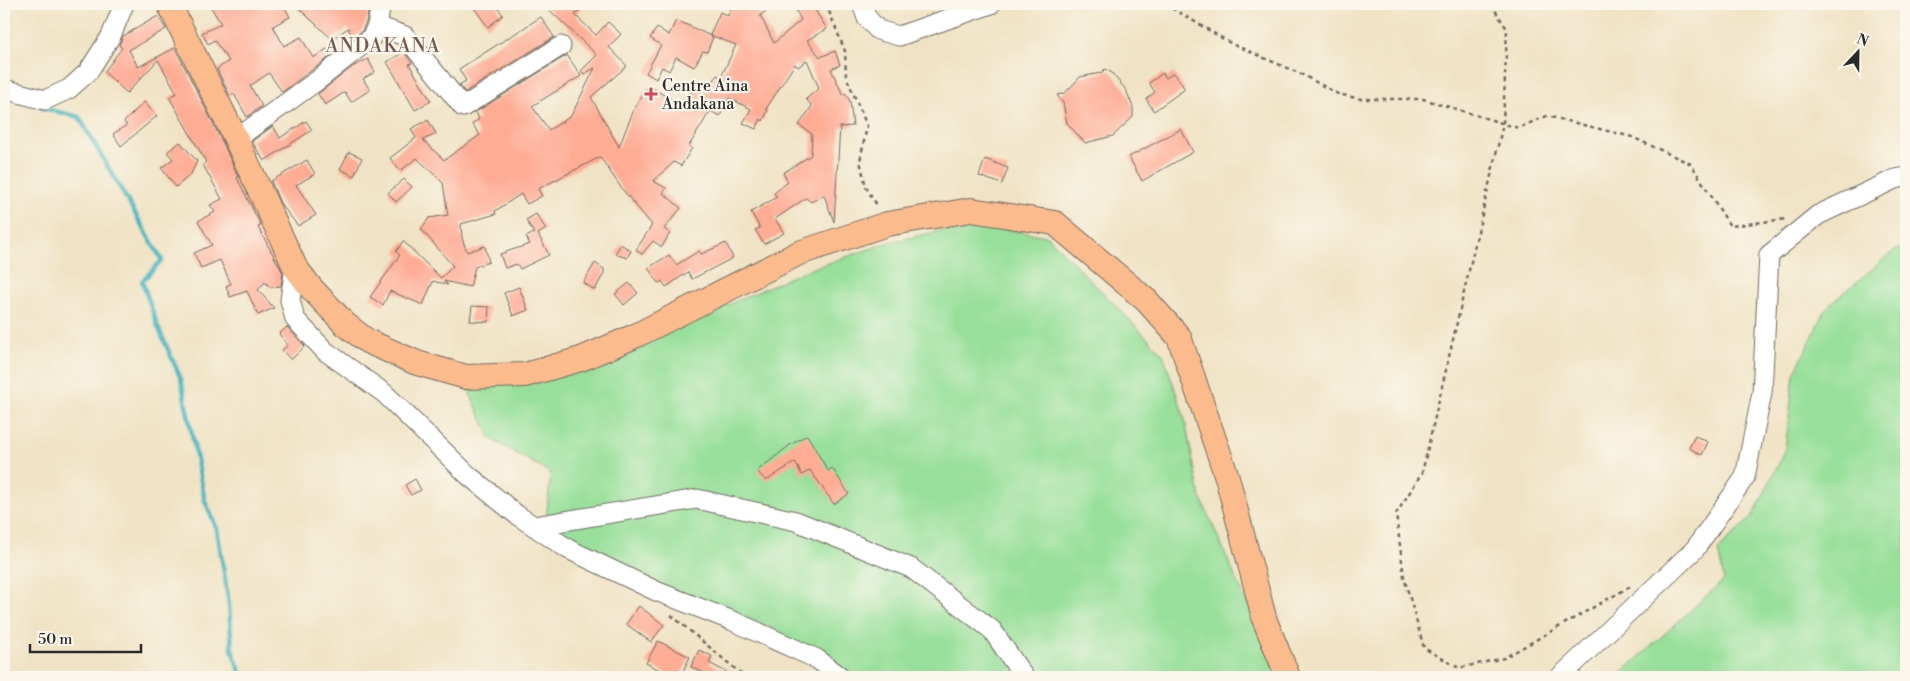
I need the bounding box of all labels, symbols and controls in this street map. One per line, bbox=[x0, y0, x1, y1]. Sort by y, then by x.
north arrow bbox=[1832, 28, 1882, 78]
text: N bbox=[1854, 30, 1871, 51]
district label: ANDAKANA bbox=[324, 34, 441, 58]
place label: Centre Aina Andakana bbox=[661, 76, 749, 114]
marker: Centre Aina Andakana bbox=[644, 87, 658, 101]
scale bar bbox=[30, 621, 141, 653]
text: 50 m bbox=[38, 630, 72, 649]

